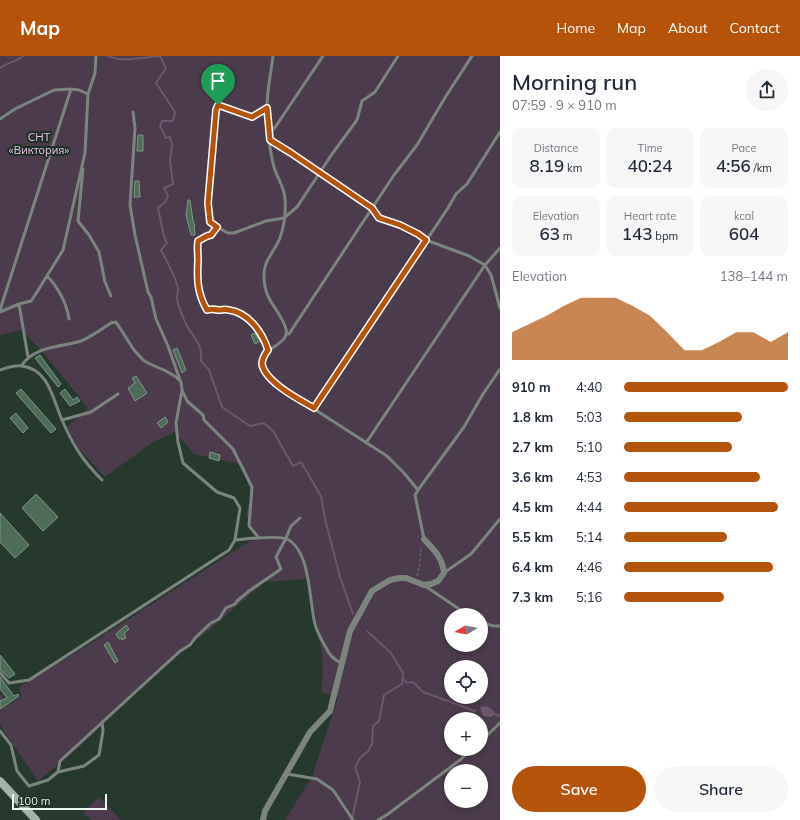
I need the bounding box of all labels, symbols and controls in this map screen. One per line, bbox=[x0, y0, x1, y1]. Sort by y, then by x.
text: Map bbox=[20, 16, 60, 40]
text: Home bbox=[556, 19, 595, 37]
text: Map bbox=[617, 19, 646, 37]
text: About bbox=[668, 19, 708, 37]
text: Contact bbox=[730, 19, 780, 37]
pin bbox=[201, 64, 235, 105]
text: Morning run bbox=[512, 68, 637, 96]
button: share bbox=[746, 69, 788, 111]
icon: arrive bbox=[207, 70, 229, 92]
text: 07:59 · 9 × 910 m bbox=[512, 97, 617, 113]
park label: СНТ «Виктория» bbox=[9, 130, 69, 157]
text: Distance bbox=[534, 141, 578, 155]
text: Time bbox=[638, 141, 662, 155]
text: Pace bbox=[732, 141, 756, 155]
text: 8.19 bbox=[530, 155, 564, 176]
text: 40:24 bbox=[628, 155, 672, 176]
text: 4:56 bbox=[716, 155, 751, 176]
text: km bbox=[564, 161, 582, 175]
text: /km bbox=[751, 161, 772, 175]
text: Elevation bbox=[533, 209, 579, 223]
text: Heart rate bbox=[624, 209, 676, 223]
text: kcal bbox=[734, 209, 754, 223]
text: 63 bbox=[540, 223, 560, 244]
text: 143 bbox=[622, 223, 652, 244]
text: 604 bbox=[729, 223, 759, 244]
text: m bbox=[560, 229, 572, 243]
text: bpm bbox=[652, 229, 678, 243]
text: Elevation bbox=[512, 268, 567, 284]
text: 138–144 m bbox=[720, 268, 788, 284]
text: 910 m bbox=[512, 379, 551, 395]
text: 4:40 bbox=[576, 379, 602, 395]
text: 1.8 km bbox=[512, 409, 553, 425]
text: 5:03 bbox=[576, 409, 602, 425]
text: 2.7 km bbox=[512, 439, 553, 455]
text: 5:10 bbox=[576, 439, 602, 455]
text: 3.6 km bbox=[512, 469, 553, 485]
text: 4:53 bbox=[576, 469, 602, 485]
text: 4.5 km bbox=[512, 499, 553, 515]
text: 4:44 bbox=[576, 499, 602, 515]
text: 5.5 km bbox=[512, 529, 553, 545]
text: 5:14 bbox=[576, 529, 602, 545]
text: 6.4 km bbox=[512, 559, 553, 575]
text: 4:46 bbox=[576, 559, 602, 575]
text: 7.3 km bbox=[512, 589, 553, 605]
text: 5:16 bbox=[576, 589, 602, 605]
north arrow bbox=[444, 608, 488, 652]
map controls bbox=[444, 608, 488, 808]
button: locate bbox=[444, 660, 488, 704]
button: + bbox=[444, 712, 488, 756]
button: − bbox=[444, 764, 488, 808]
button: Save bbox=[512, 766, 646, 812]
button: Share bbox=[654, 766, 788, 812]
scale bar bbox=[12, 792, 107, 811]
text: 100 m bbox=[18, 794, 50, 808]

